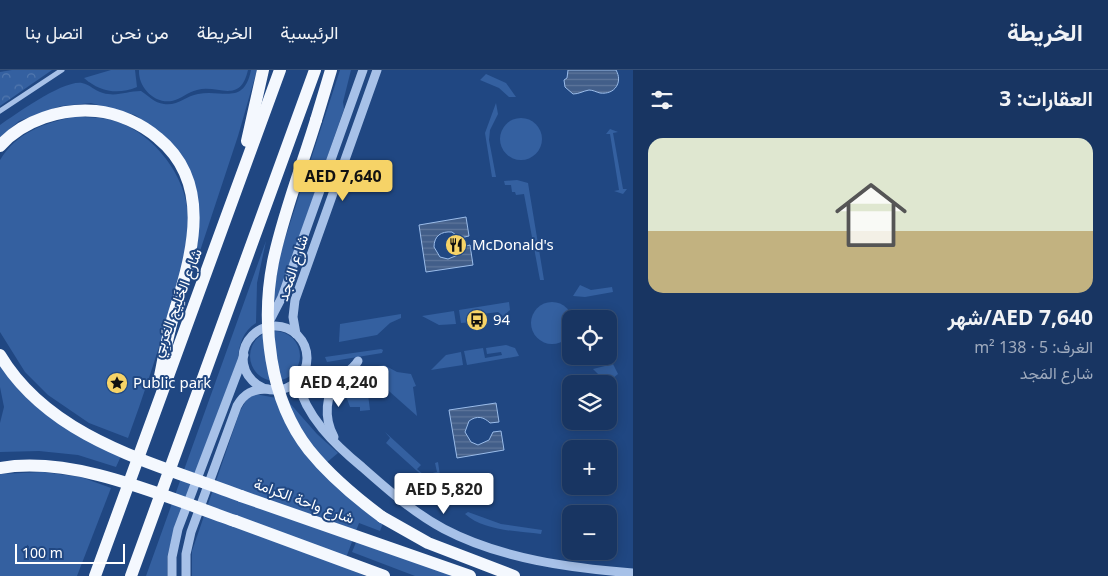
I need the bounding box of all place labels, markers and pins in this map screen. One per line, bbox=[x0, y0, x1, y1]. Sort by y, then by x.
pin: AED 7,640 bbox=[286, 160, 400, 202]
restaurant icon: McDonald's bbox=[444, 233, 468, 257]
place label: McDonald's bbox=[472, 234, 554, 254]
bus stop icon: 94 bbox=[465, 308, 489, 332]
place label: 94 bbox=[493, 309, 511, 329]
pin: AED 4,240 bbox=[282, 366, 396, 408]
place icon: Public park bbox=[105, 371, 129, 395]
place label: Public park bbox=[133, 372, 211, 392]
pin: AED 5,820 bbox=[387, 472, 501, 515]

